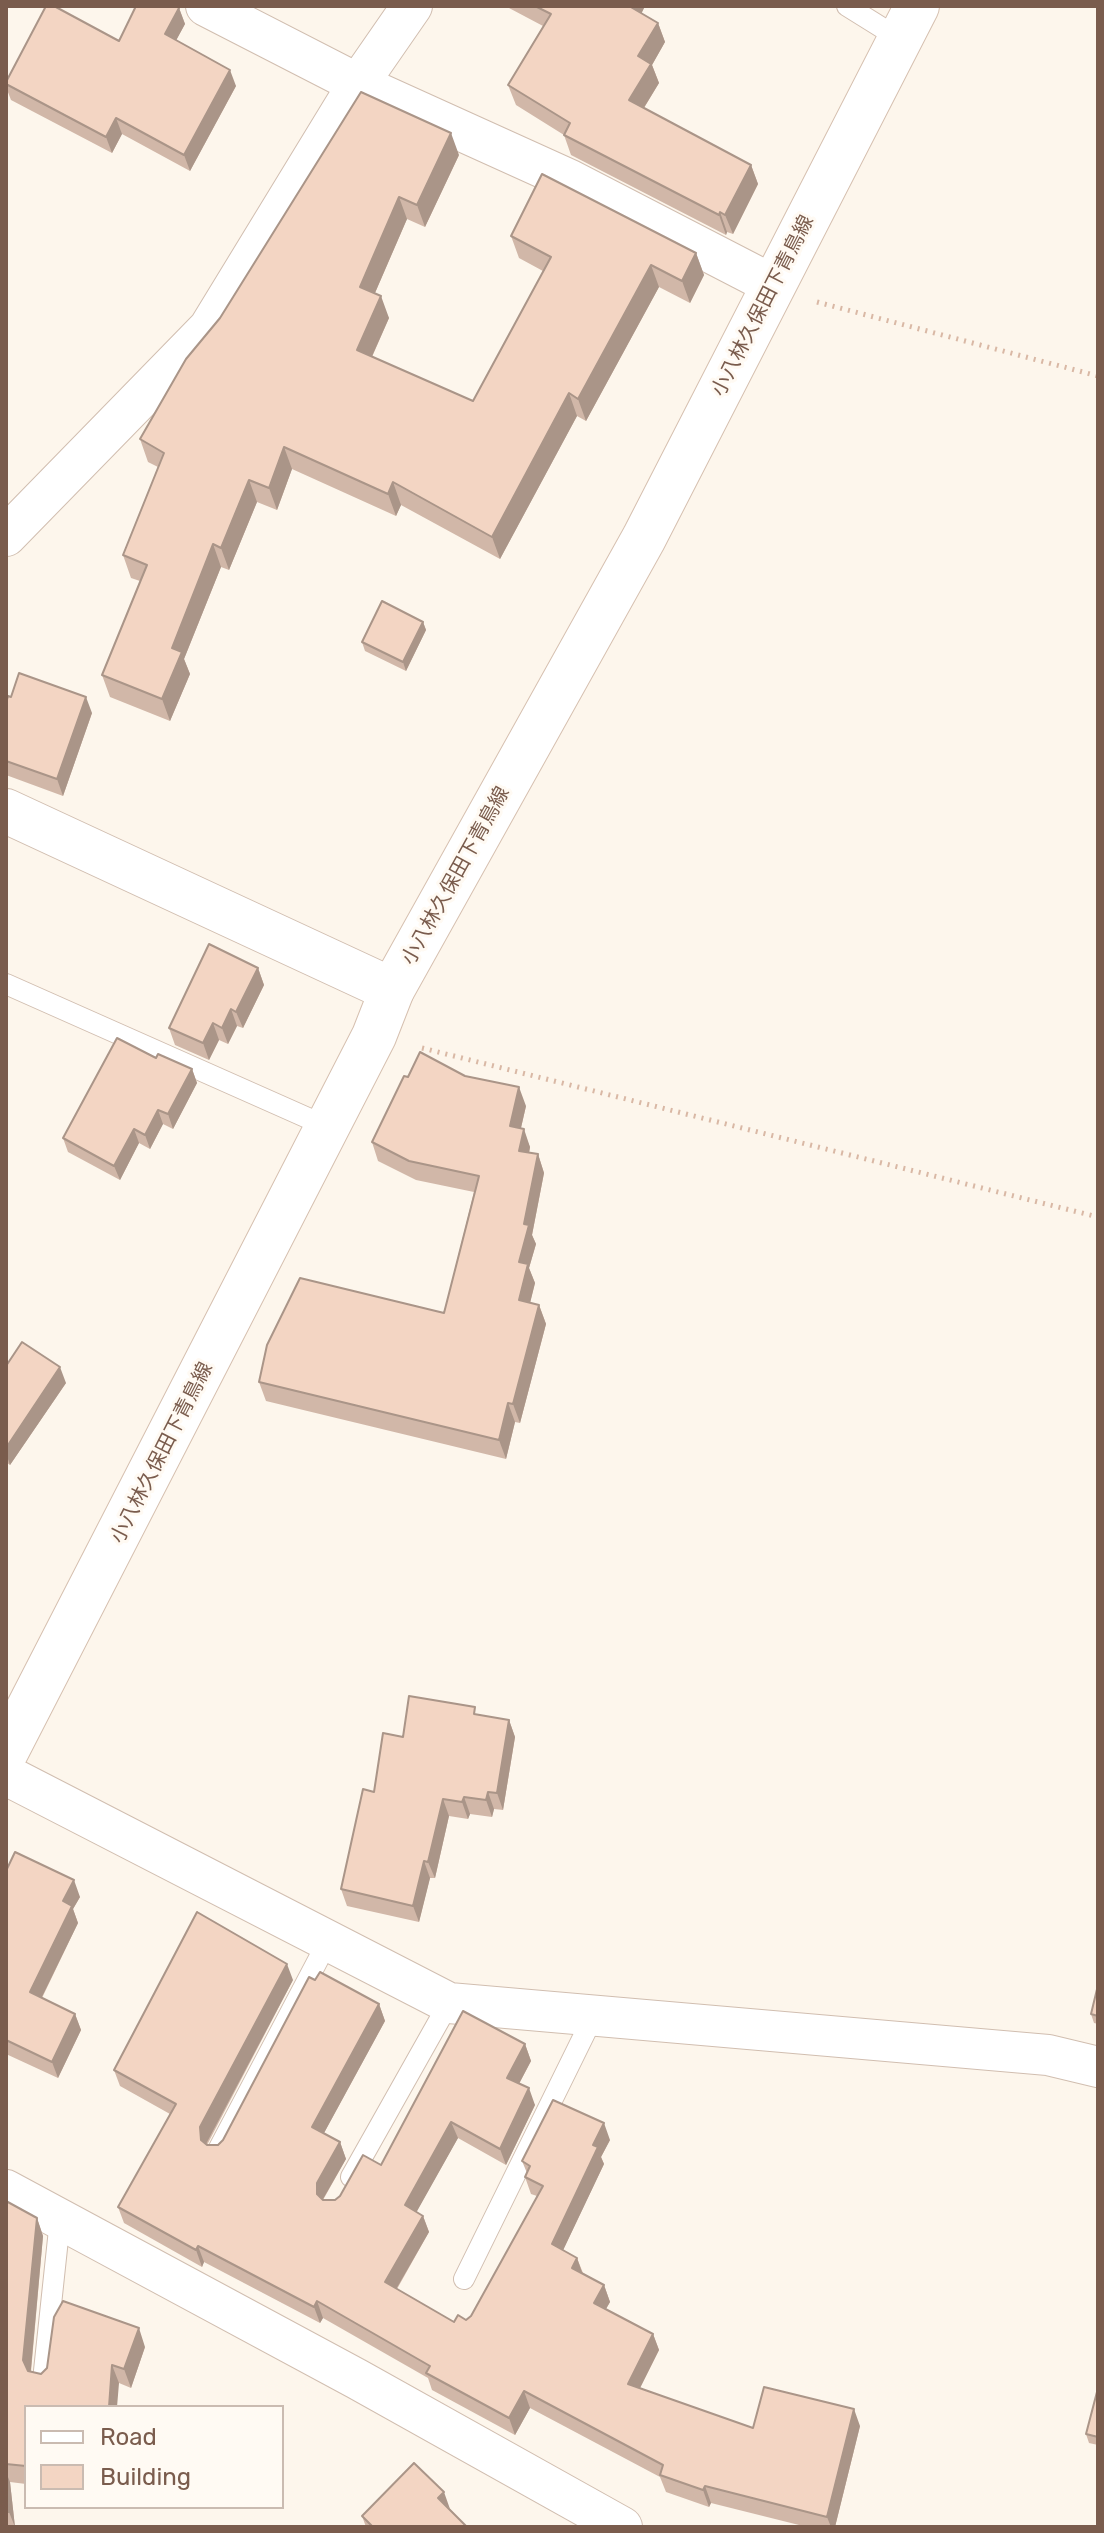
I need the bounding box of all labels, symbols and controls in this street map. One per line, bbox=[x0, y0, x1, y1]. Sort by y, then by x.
street label: 小八林久保田下青鳥線 bbox=[707, 211, 819, 401]
street label: 小八林久保田下青鳥線 bbox=[397, 783, 515, 969]
street label: 小八林久保田下青鳥線 bbox=[106, 1358, 218, 1548]
legend bbox=[24, 2405, 284, 2509]
text: Road bbox=[100, 2423, 157, 2451]
text: Building bbox=[100, 2463, 191, 2491]

